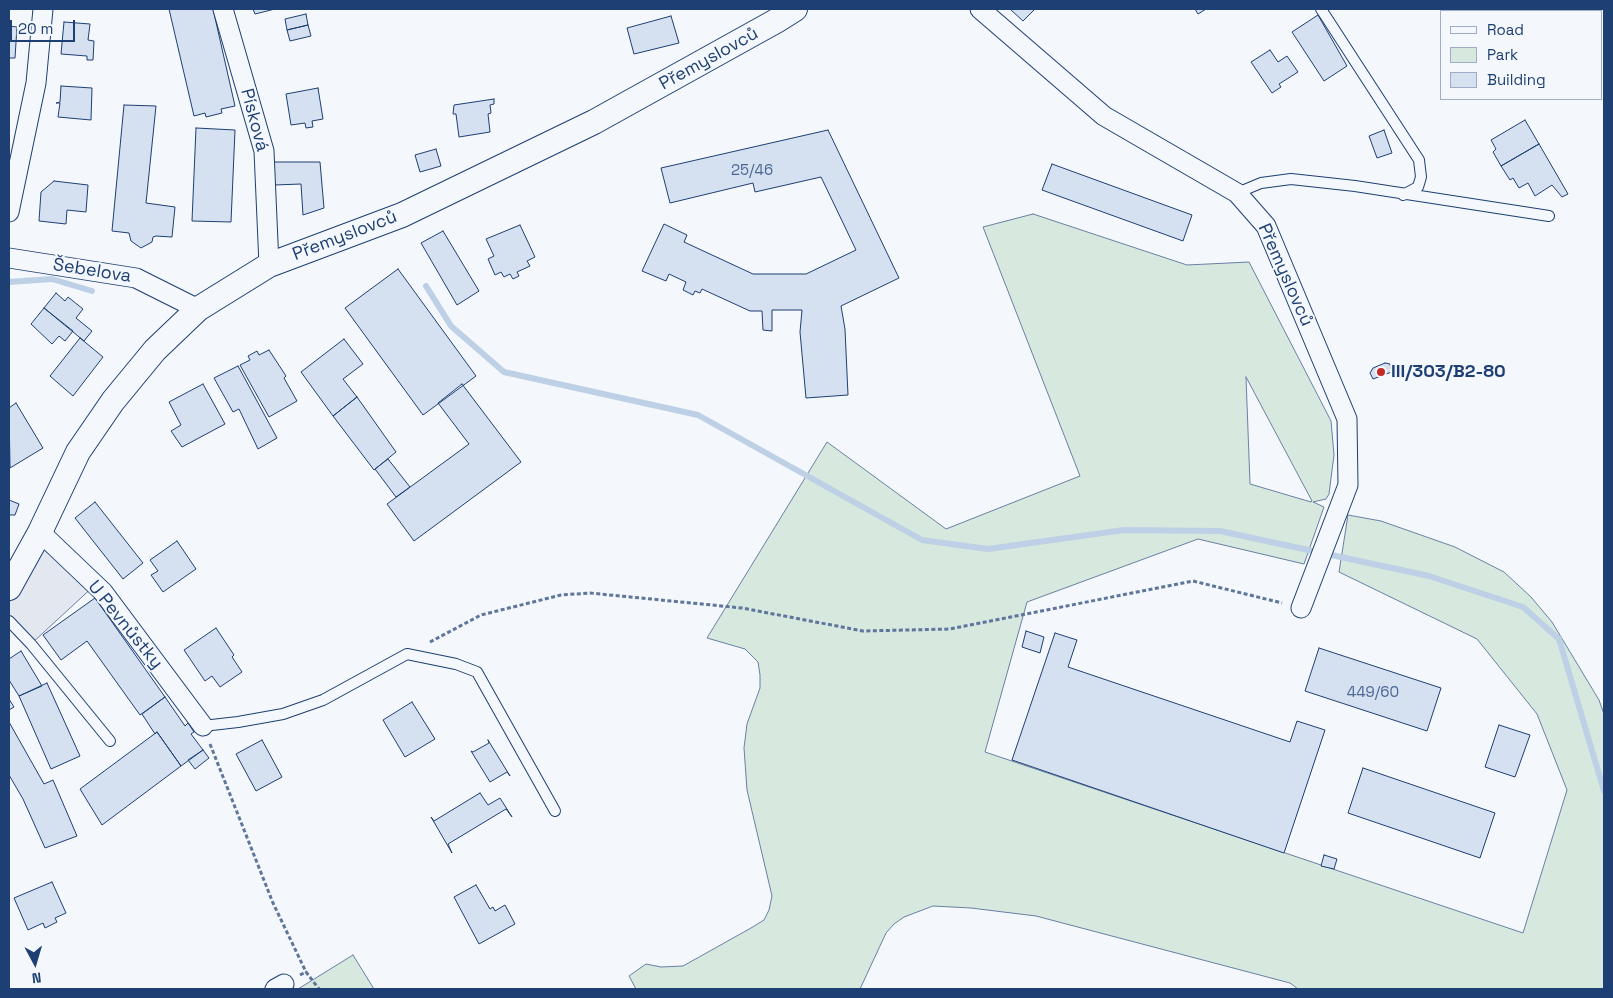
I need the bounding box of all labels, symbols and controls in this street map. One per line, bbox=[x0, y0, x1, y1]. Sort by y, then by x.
scale bar bbox=[12, 10, 78, 42]
legend bbox=[1440, 10, 1603, 100]
text: 20 m bbox=[18, 19, 53, 38]
text: Road bbox=[1487, 20, 1524, 39]
street label: Přemyslovců bbox=[656, 23, 762, 95]
text: Park bbox=[1487, 45, 1518, 64]
text: Building bbox=[1487, 70, 1546, 89]
street label: Písková bbox=[235, 86, 273, 154]
house number: 25/46 bbox=[731, 162, 773, 180]
street label: Přemyslovců bbox=[290, 206, 400, 266]
street label: Přemyslovců bbox=[1253, 220, 1317, 330]
street label: Šebelova bbox=[51, 254, 133, 288]
place label: III/303/B2-80 bbox=[1391, 361, 1506, 383]
marker: III/303/B2-80 bbox=[1375, 366, 1387, 378]
street label: U Pevnůstky bbox=[83, 577, 167, 673]
house number: 449/60 bbox=[1347, 684, 1399, 702]
north arrow bbox=[10, 938, 60, 988]
text: N bbox=[31, 968, 42, 987]

